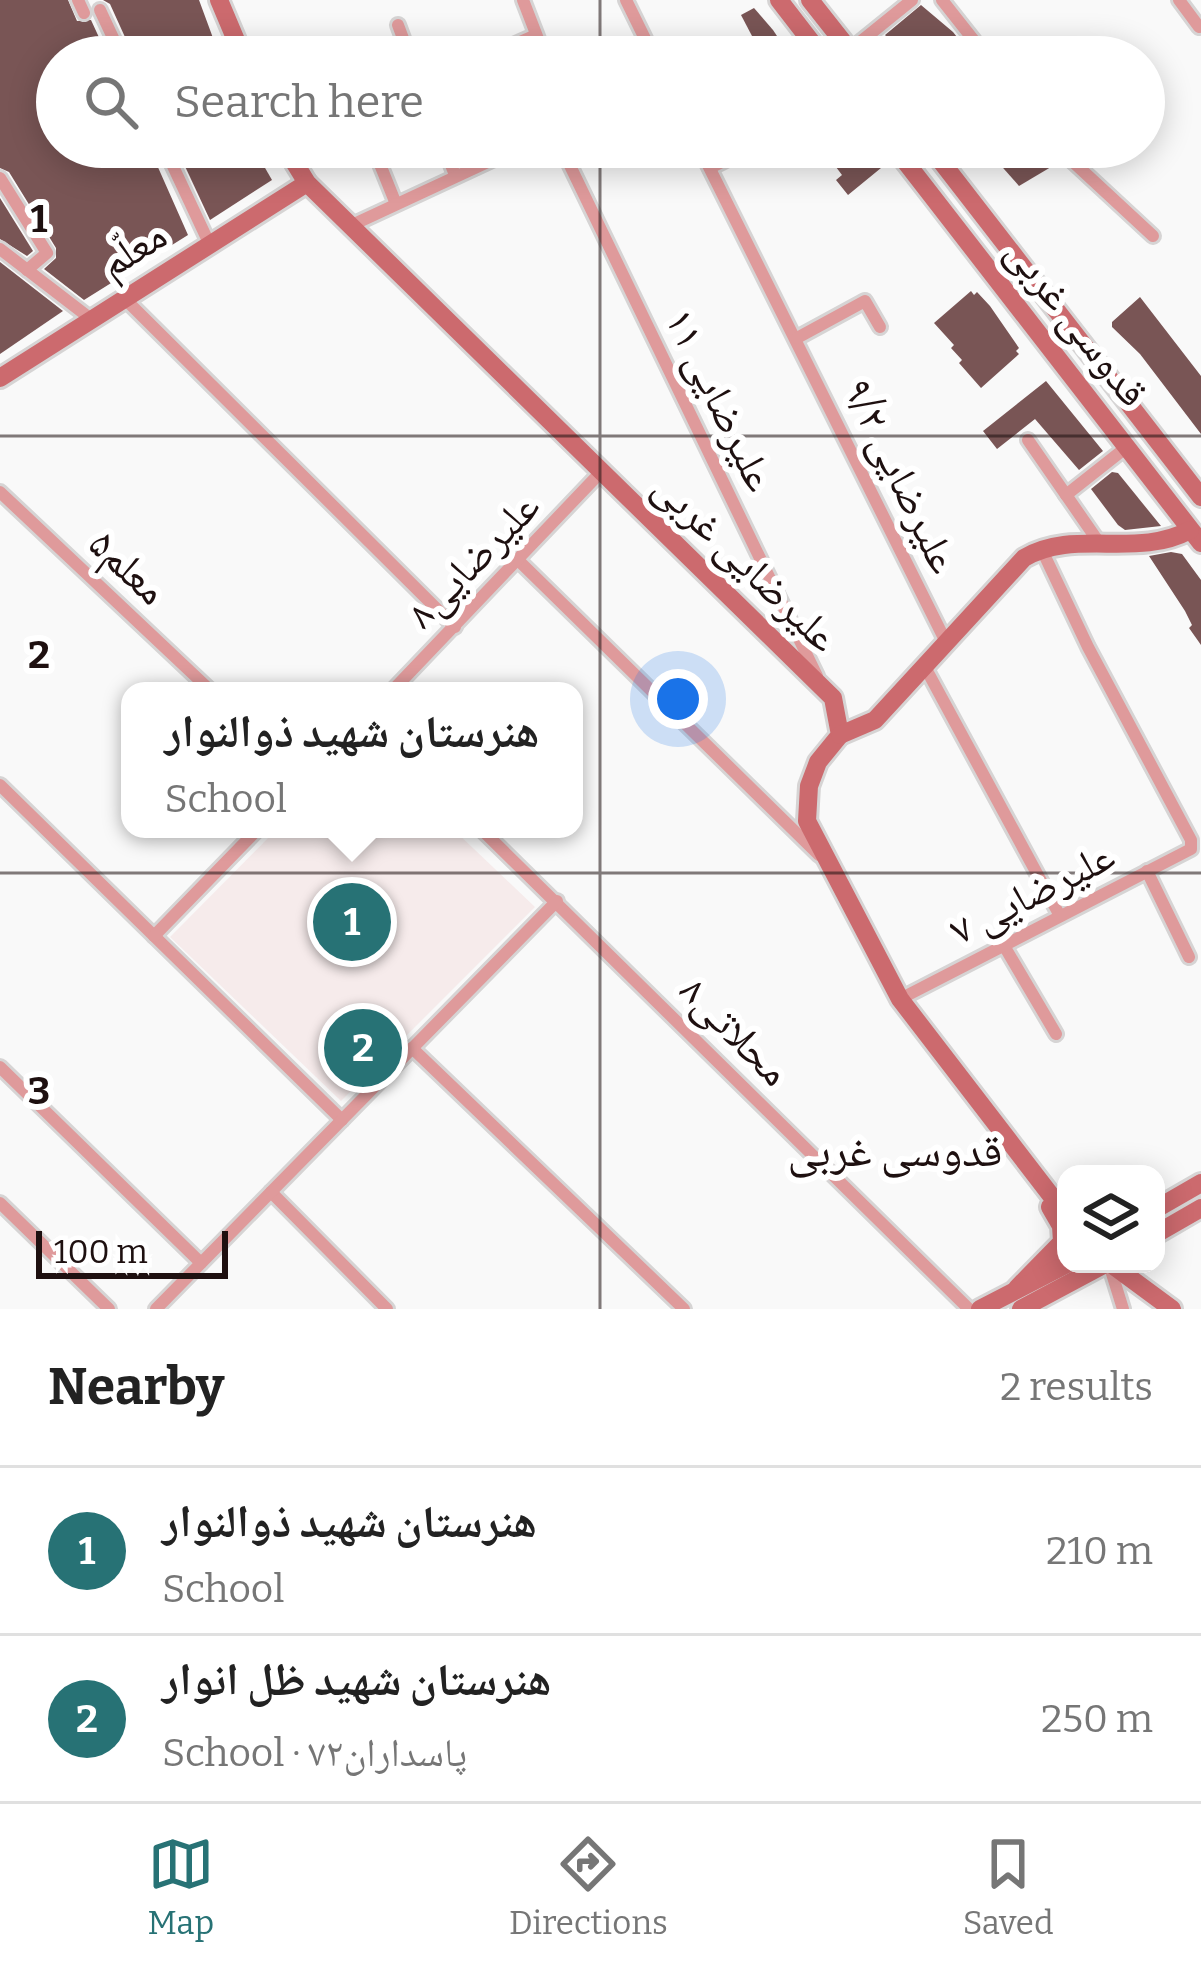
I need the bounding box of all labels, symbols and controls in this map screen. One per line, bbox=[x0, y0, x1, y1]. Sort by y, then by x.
search box bbox=[36, 36, 1165, 168]
icon: search bbox=[78, 69, 144, 135]
text: Search here bbox=[174, 75, 424, 129]
text: 1 bbox=[31, 196, 48, 242]
street label: معلّم bbox=[90, 210, 177, 290]
street label: قدوسی غربی bbox=[996, 228, 1158, 416]
street label: ۱۱ علیرضایی bbox=[654, 301, 786, 499]
street label: ۹/۲ علیرضایی bbox=[833, 371, 969, 581]
street label: علیرضایی غربی bbox=[643, 462, 849, 662]
street label: علیرضایی۸ bbox=[396, 482, 550, 638]
street label: معلم۵ bbox=[77, 519, 177, 617]
text: 2 bbox=[28, 632, 50, 678]
your location bbox=[648, 669, 708, 729]
popup bbox=[121, 682, 583, 838]
text: هنرستان شهید ذوالنوار bbox=[165, 705, 539, 759]
text: School bbox=[165, 776, 287, 822]
street label: ۷ علیرضایی bbox=[941, 830, 1123, 956]
pin: 1 bbox=[313, 877, 391, 967]
street label: محلاتی۸ bbox=[670, 966, 800, 1096]
pin: 2 bbox=[324, 1003, 402, 1093]
text: 3 bbox=[28, 1068, 50, 1114]
district label: قدوسی غربی bbox=[787, 1124, 1003, 1178]
map controls bbox=[1057, 1165, 1165, 1273]
button: layers bbox=[1057, 1165, 1165, 1273]
scale bar bbox=[36, 1225, 228, 1278]
text: 100 m bbox=[54, 1232, 148, 1272]
text: Nearby bbox=[48, 1356, 224, 1418]
text: 2 results bbox=[1000, 1364, 1153, 1410]
text: هنرستان شهید ذوالنوار bbox=[162, 1495, 537, 1549]
text: 1 bbox=[79, 1528, 95, 1574]
text: 210 m bbox=[1046, 1528, 1153, 1574]
text: School bbox=[162, 1566, 285, 1612]
text: هنرستان شهید ظل انوار bbox=[162, 1653, 551, 1707]
text: 2 bbox=[76, 1696, 98, 1742]
text: 250 m bbox=[1041, 1696, 1153, 1742]
text: School · پاسداران۷۲ bbox=[162, 1730, 467, 1776]
tab: Map bbox=[148, 1831, 214, 1943]
tab: Directions bbox=[509, 1831, 668, 1943]
tab: Saved bbox=[963, 1831, 1053, 1943]

